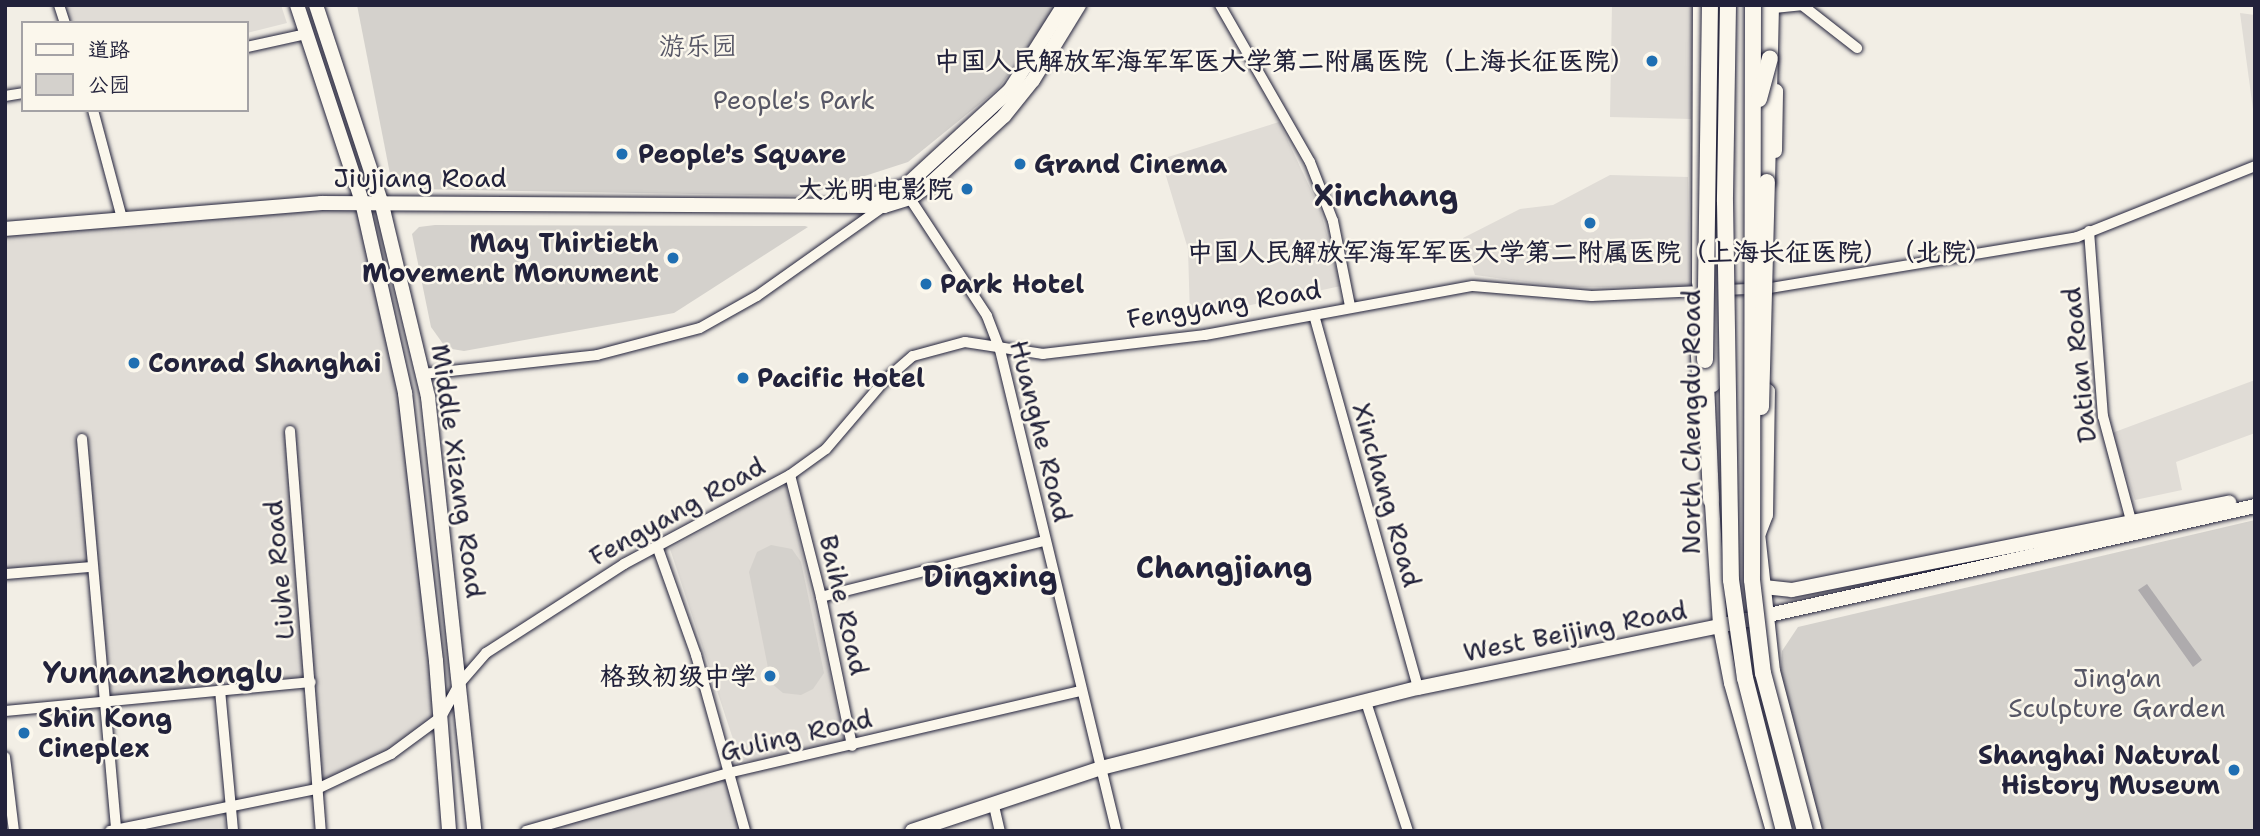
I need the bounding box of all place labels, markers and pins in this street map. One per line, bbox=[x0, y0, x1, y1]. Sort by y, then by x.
place label: 中国人民解放军海军军医大学第二附属医院（上海长征医院） bbox=[934, 45, 1636, 77]
marker: 中国人民解放军海军军医大学第二附属医院（上海长征医院） bbox=[1642, 51, 1662, 71]
place label: People's Square bbox=[638, 138, 847, 170]
marker: People's Square bbox=[612, 144, 632, 164]
place label: Grand Cinema bbox=[1034, 148, 1227, 180]
marker: Grand Cinema bbox=[1012, 156, 1028, 172]
place label: 大光明电影院 bbox=[797, 173, 953, 205]
marker: 大光明电影院 bbox=[959, 181, 975, 197]
marker: 中国人民解放军海军军医大学第二附属医院（上海长征医院）（北院） bbox=[1580, 213, 1600, 233]
place label: May Thirtieth Movement Monument bbox=[362, 227, 659, 288]
place label: 中国人民解放军海军军医大学第二附属医院（上海长征医院）（北院） bbox=[1187, 236, 1993, 268]
marker: May Thirtieth Movement Monument bbox=[665, 250, 681, 266]
place label: Park Hotel bbox=[940, 268, 1084, 300]
marker: Park Hotel bbox=[918, 276, 934, 292]
place label: Conrad Shanghai bbox=[148, 347, 382, 379]
marker: Conrad Shanghai bbox=[126, 355, 142, 371]
place label: Pacific Hotel bbox=[757, 362, 925, 394]
marker: Pacific Hotel bbox=[735, 370, 751, 386]
place label: 格致初级中学 bbox=[600, 660, 756, 692]
marker: 格致初级中学 bbox=[762, 668, 778, 684]
place label: Shin Kong Cineplex bbox=[38, 702, 172, 764]
marker: Shin Kong Cineplex bbox=[16, 725, 32, 741]
place label: Shanghai Natural History Museum bbox=[1978, 739, 2220, 800]
marker: Shanghai Natural History Museum bbox=[2226, 762, 2242, 778]

